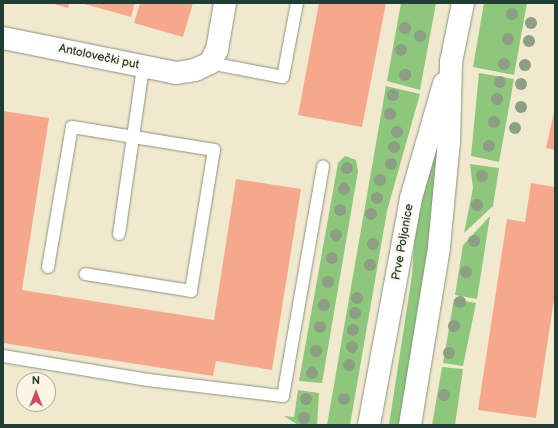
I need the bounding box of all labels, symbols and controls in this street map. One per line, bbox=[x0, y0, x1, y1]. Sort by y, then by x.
street label: Antolovečki put bbox=[57, 41, 141, 73]
street label: Prve Poljanice bbox=[389, 203, 417, 281]
north arrow bbox=[16, 372, 56, 412]
text: N bbox=[32, 374, 40, 387]

